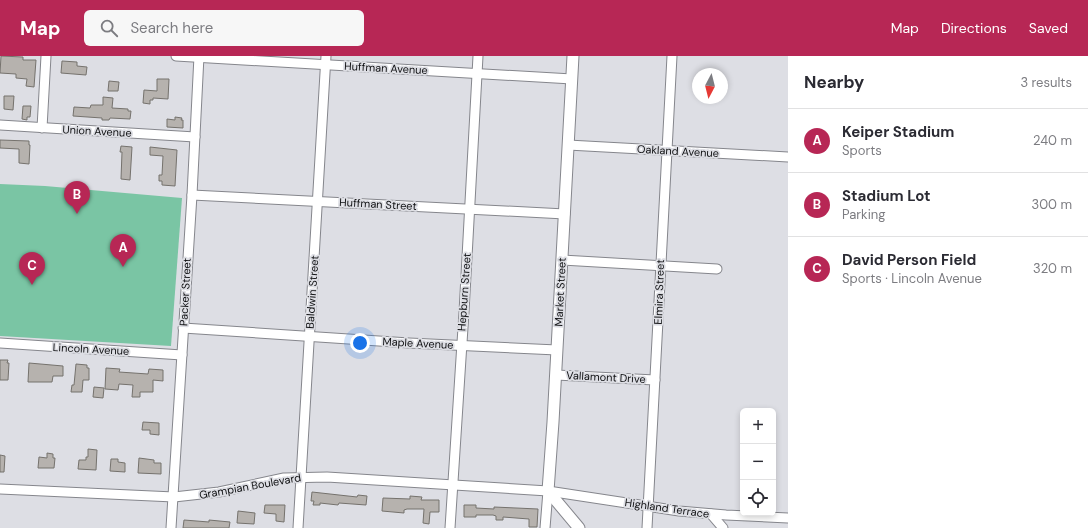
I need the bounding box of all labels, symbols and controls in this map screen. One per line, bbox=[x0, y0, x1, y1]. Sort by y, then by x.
search box bbox=[84, 10, 364, 46]
text: Map bbox=[20, 16, 60, 41]
icon: search bbox=[98, 17, 120, 39]
text: Search here bbox=[130, 18, 213, 38]
text: Map bbox=[891, 19, 919, 37]
text: Directions bbox=[941, 19, 1007, 37]
text: Saved bbox=[1029, 19, 1068, 37]
street label: Huffman Avenue bbox=[344, 59, 428, 77]
north arrow bbox=[692, 68, 728, 104]
text: Nearby bbox=[804, 71, 864, 93]
text: 3 results bbox=[1020, 74, 1072, 91]
street label: Union Avenue bbox=[62, 122, 132, 140]
text: Keiper Stadium bbox=[842, 122, 954, 142]
text: A bbox=[812, 132, 822, 149]
text: 240 m bbox=[1033, 132, 1072, 149]
street label: Oakland Avenue bbox=[637, 142, 719, 160]
text: Sports bbox=[842, 142, 882, 159]
pin: B bbox=[64, 181, 90, 214]
text: Stadium Lot bbox=[842, 186, 931, 206]
street label: Huffman Street bbox=[339, 195, 417, 213]
text: B bbox=[813, 196, 821, 213]
text: 300 m bbox=[1031, 196, 1072, 213]
text: Parking bbox=[842, 206, 886, 223]
pin: A bbox=[110, 234, 136, 267]
text: David Person Field bbox=[842, 250, 976, 270]
pin: C bbox=[19, 252, 45, 285]
street label: Hepburn Street bbox=[454, 252, 474, 332]
street label: Baldwin Street bbox=[302, 255, 322, 329]
street label: Market Street bbox=[551, 257, 569, 327]
street label: Packer Street bbox=[176, 258, 194, 326]
street label: Elmira Street bbox=[651, 259, 667, 325]
text: C bbox=[812, 260, 822, 277]
text: 320 m bbox=[1033, 260, 1072, 277]
text: Sports · Lincoln Avenue bbox=[842, 270, 982, 287]
your location bbox=[350, 333, 370, 353]
street label: Maple Avenue bbox=[382, 334, 454, 352]
street label: Lincoln Avenue bbox=[52, 340, 130, 358]
street label: Vallamont Drive bbox=[566, 368, 646, 386]
map controls bbox=[740, 408, 776, 516]
button: + bbox=[740, 408, 776, 444]
button: − bbox=[740, 444, 776, 480]
street label: Grampian Boulevard bbox=[198, 470, 302, 502]
button: locate bbox=[740, 480, 776, 516]
street label: Highland Terrace bbox=[624, 495, 710, 521]

